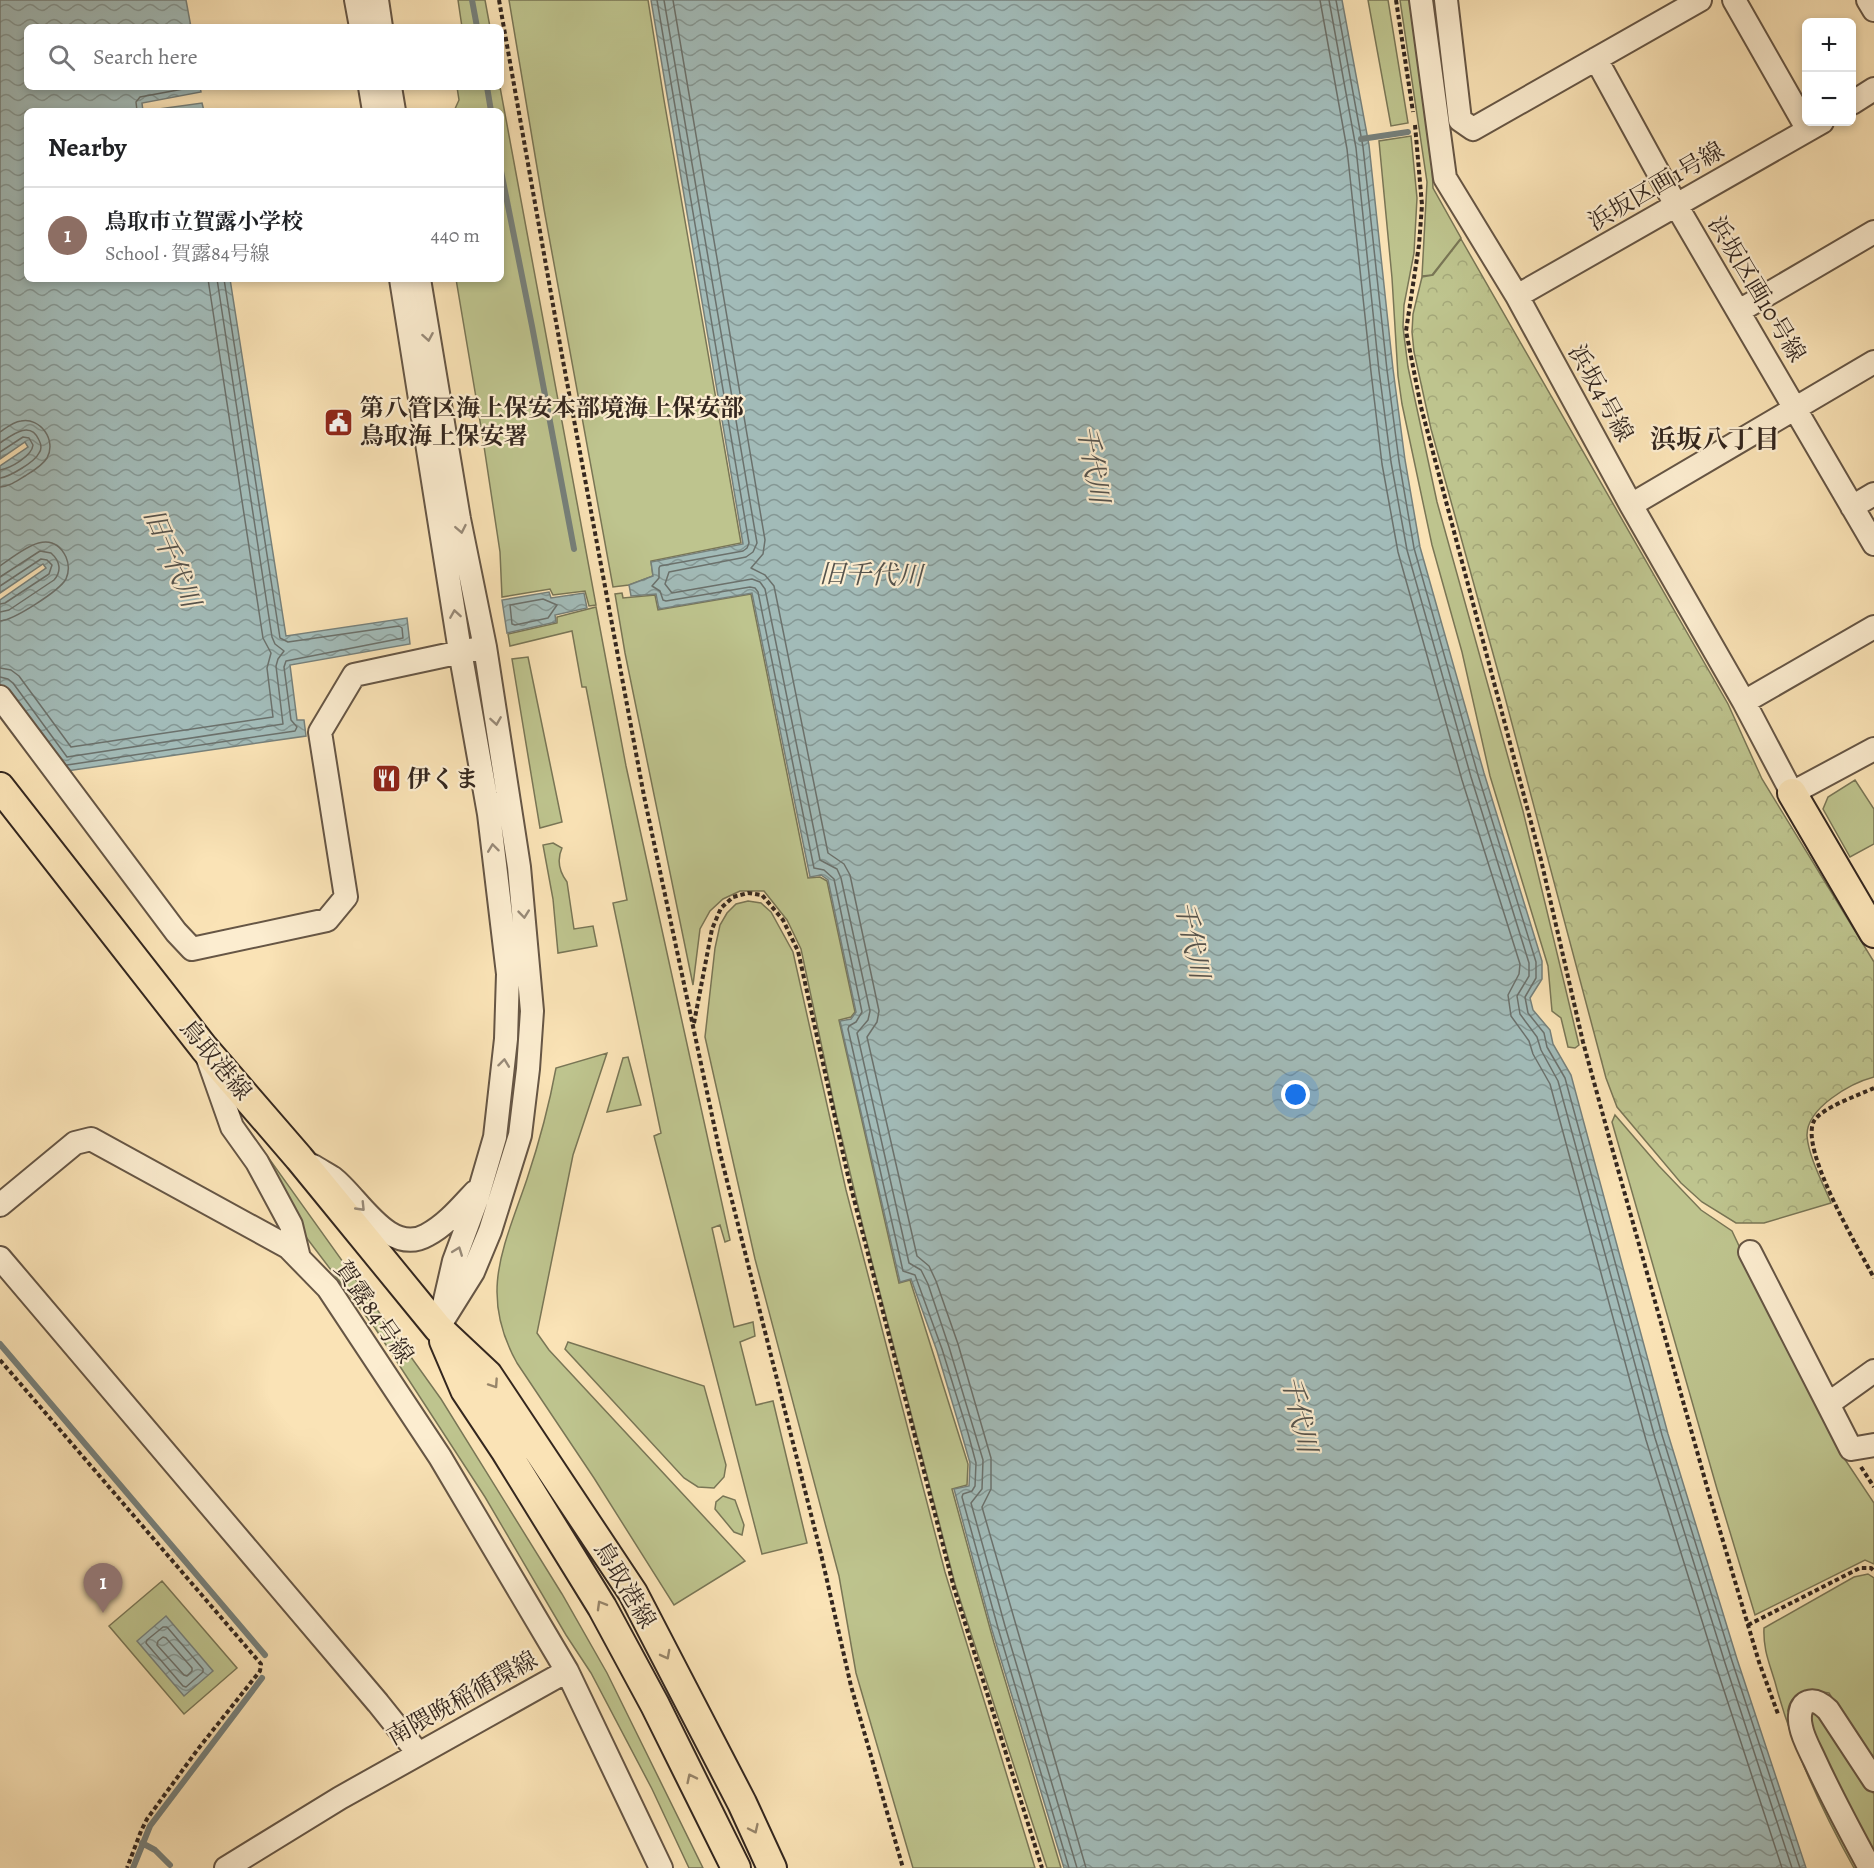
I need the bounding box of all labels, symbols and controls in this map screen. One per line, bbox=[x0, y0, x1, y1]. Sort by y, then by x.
map controls bbox=[1802, 18, 1856, 126]
button: + bbox=[1802, 18, 1856, 72]
search box bbox=[24, 24, 504, 90]
icon: search bbox=[45, 41, 78, 74]
text: Search here bbox=[93, 42, 198, 72]
button: − bbox=[1802, 72, 1856, 126]
text: Nearby bbox=[48, 130, 127, 165]
street label: 浜坂区画1号線 bbox=[1582, 134, 1730, 238]
text: 鳥取市立賀露小学校 bbox=[105, 207, 303, 237]
street label: 浜坂区画10号線 bbox=[1701, 210, 1813, 368]
text: 1 bbox=[64, 222, 71, 249]
text: 440 m bbox=[431, 222, 480, 249]
text: School · 賀露84号線 bbox=[105, 240, 270, 267]
one-way arrow bbox=[422, 332, 434, 341]
street label: 浜坂4号線 bbox=[1561, 339, 1641, 447]
place label: 第八管区海上保安本部境海上保安部 鳥取海上保安署 bbox=[360, 392, 744, 452]
public building icon: 第八管区海上保安本部境海上保安部 鳥取海上保安署 bbox=[323, 406, 355, 438]
district label: 浜坂八丁目 bbox=[1650, 422, 1780, 457]
water label: 千代川 bbox=[1069, 423, 1118, 508]
water label: 旧千代川 bbox=[136, 503, 210, 615]
one-way arrow bbox=[454, 524, 467, 534]
water label: 旧千代川 bbox=[819, 557, 926, 593]
one-way arrow bbox=[449, 609, 461, 618]
one-way arrow bbox=[489, 715, 502, 725]
restaurant icon: 伊くま bbox=[370, 763, 402, 795]
place label: 伊くま bbox=[407, 763, 479, 795]
one-way arrow bbox=[487, 843, 500, 852]
water label: 千代川 bbox=[1167, 898, 1218, 985]
one-way arrow bbox=[517, 909, 530, 918]
street label: 鳥取港線 bbox=[173, 1013, 259, 1107]
one-way arrow bbox=[497, 1058, 510, 1067]
your location bbox=[1281, 1080, 1310, 1109]
one-way arrow bbox=[353, 1199, 364, 1210]
one-way arrow bbox=[450, 1246, 463, 1257]
street label: 賀露84号線 bbox=[327, 1254, 421, 1370]
water label: 千代川 bbox=[1273, 1372, 1325, 1459]
one-way arrow bbox=[487, 1378, 498, 1389]
street label: 鳥取港線 bbox=[587, 1536, 663, 1634]
pin: 1 bbox=[84, 1564, 122, 1613]
one-way arrow bbox=[597, 1601, 608, 1611]
street label: 南隈晩稲循環線 bbox=[381, 1643, 543, 1753]
one-way arrow bbox=[659, 1649, 670, 1660]
one-way arrow bbox=[687, 1774, 698, 1784]
one-way arrow bbox=[746, 1823, 758, 1834]

